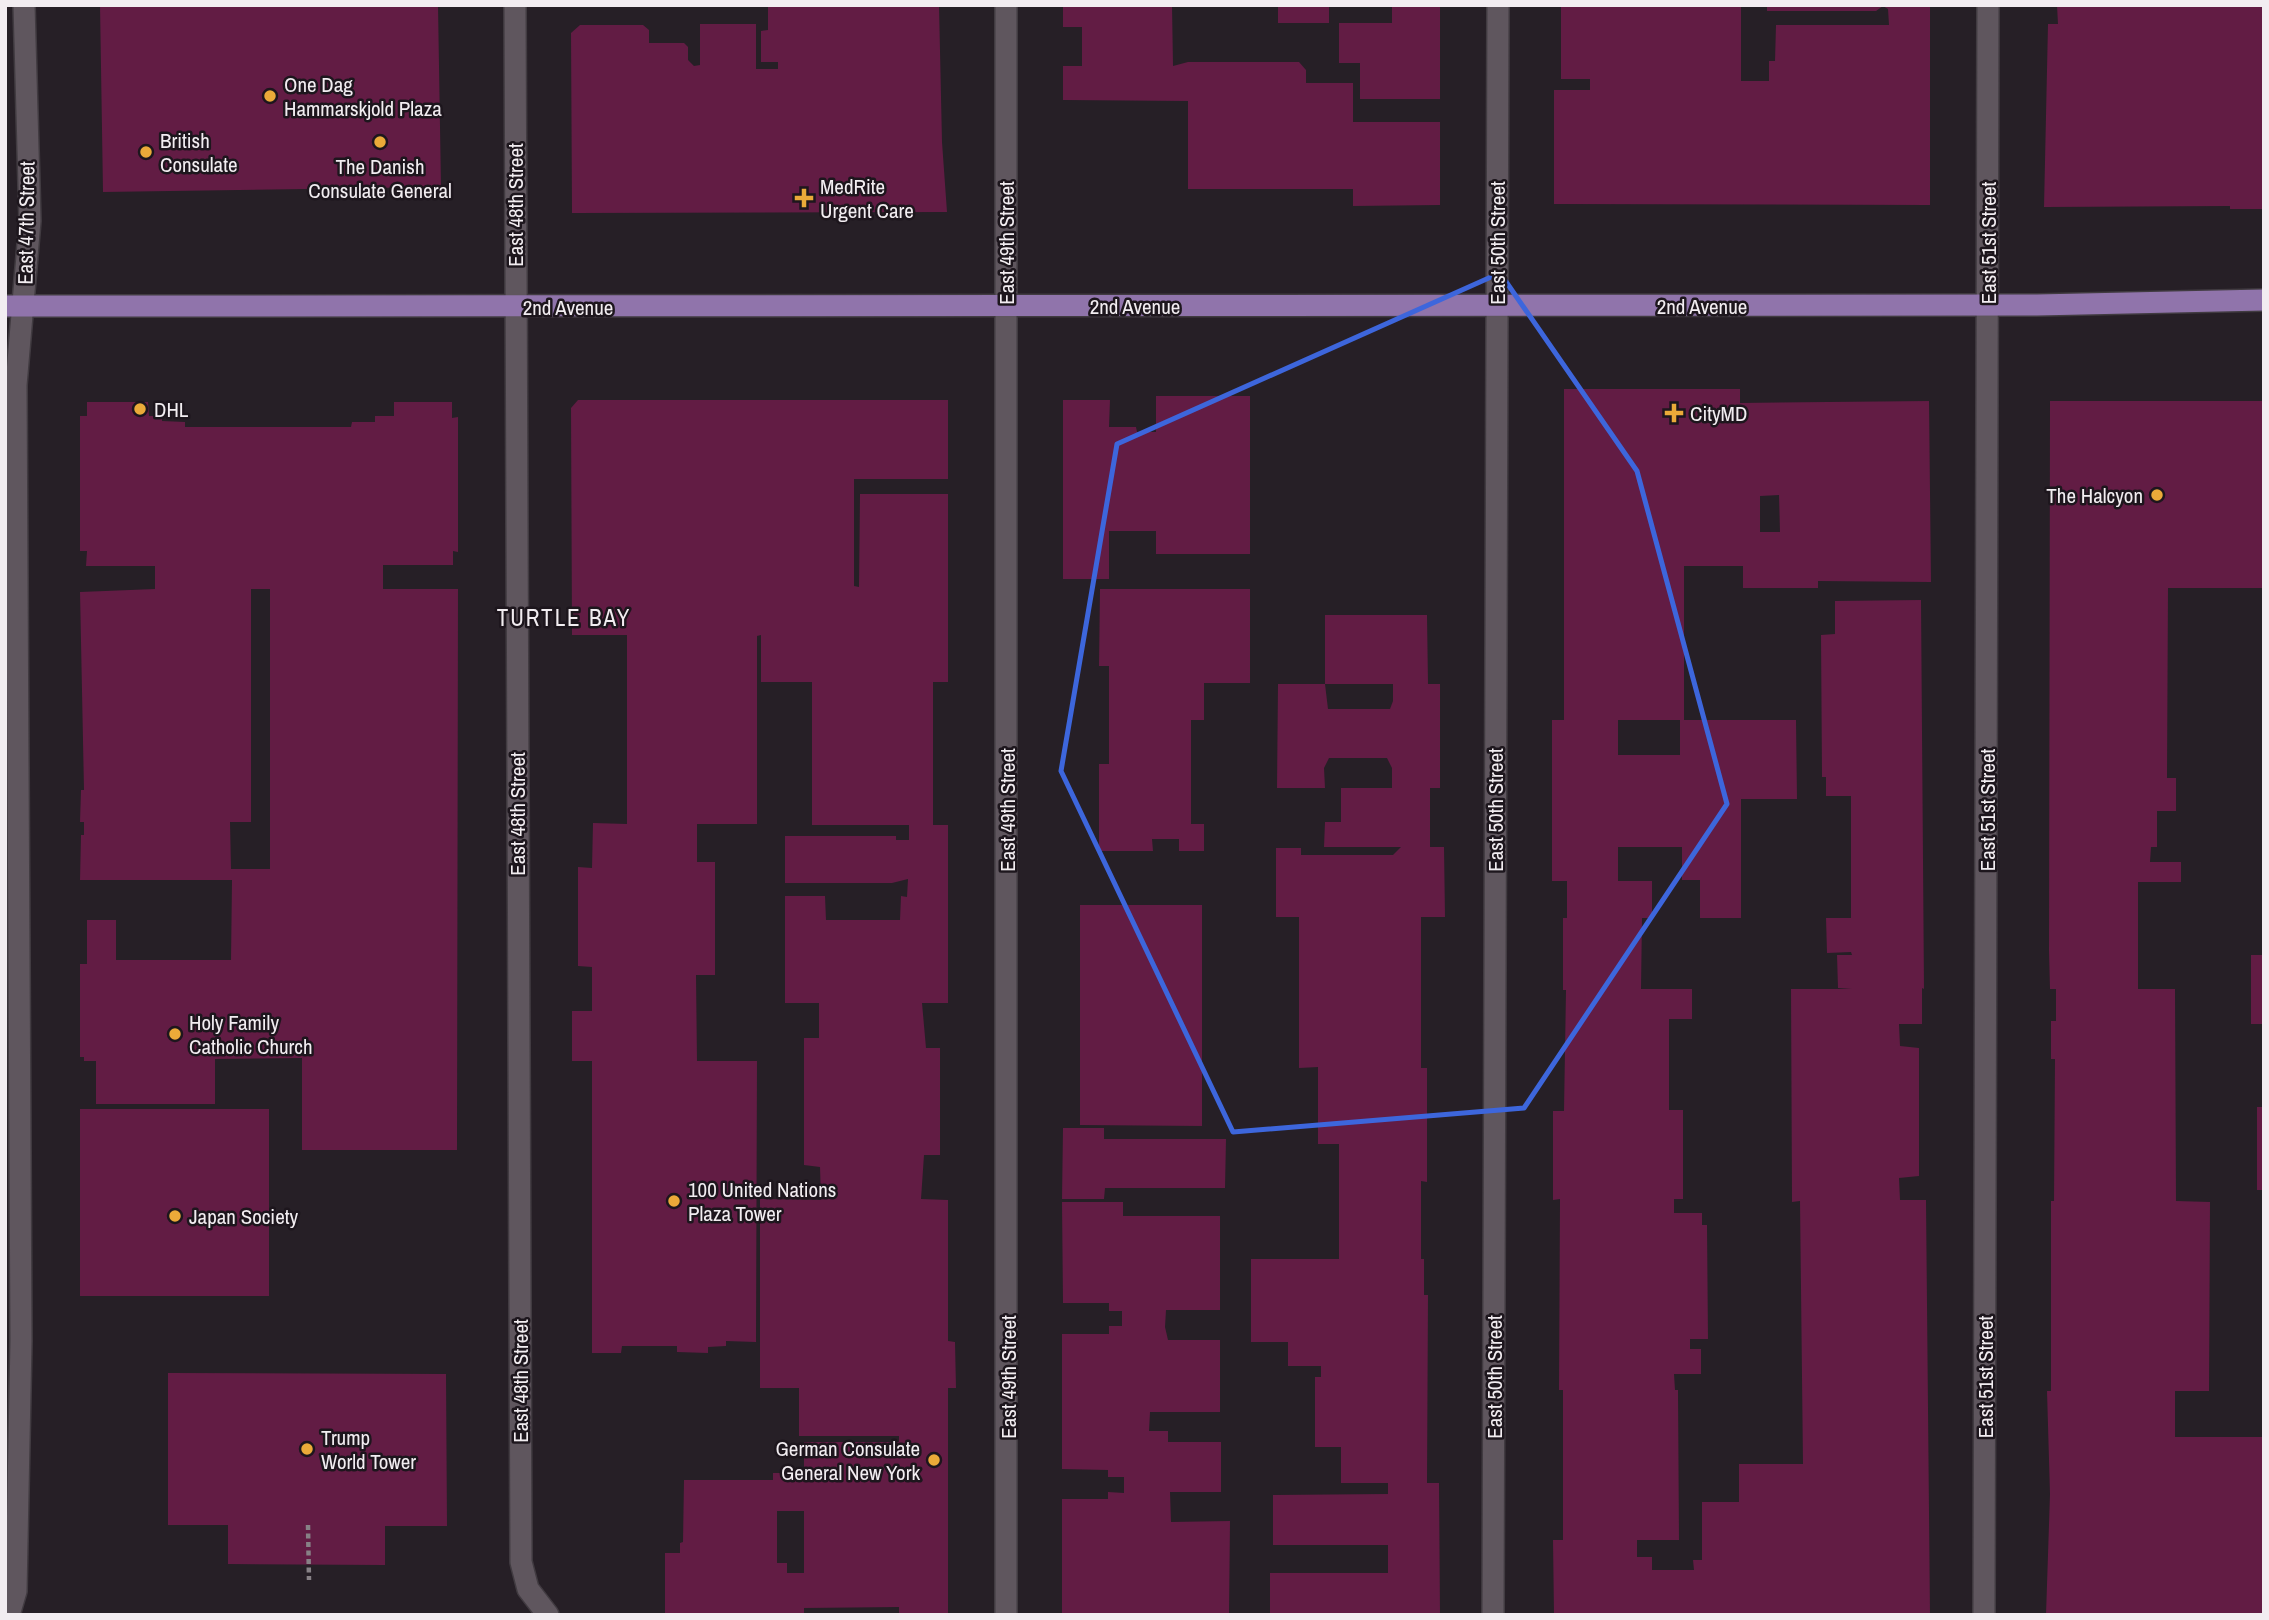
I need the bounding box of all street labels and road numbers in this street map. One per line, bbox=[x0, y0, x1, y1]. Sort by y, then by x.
street label: East 48th Street bbox=[501, 143, 530, 267]
street label: East 47th Street bbox=[10, 161, 42, 285]
street label: East 49th Street bbox=[992, 181, 1021, 305]
street label: East 50th Street bbox=[1483, 181, 1512, 305]
street label: East 51st Street bbox=[1974, 182, 2003, 304]
street label: 2nd Avenue bbox=[1090, 292, 1180, 321]
street label: 2nd Avenue bbox=[1657, 292, 1747, 321]
street label: 2nd Avenue bbox=[523, 293, 613, 322]
street label: East 49th Street bbox=[993, 748, 1022, 872]
street label: East 50th Street bbox=[1481, 748, 1510, 872]
street label: East 51st Street bbox=[1973, 749, 2002, 871]
street label: East 48th Street bbox=[503, 752, 532, 876]
street label: East 49th Street bbox=[994, 1315, 1023, 1439]
street label: East 50th Street bbox=[1480, 1315, 1509, 1439]
street label: East 51st Street bbox=[1971, 1316, 2000, 1438]
street label: East 48th Street bbox=[506, 1319, 535, 1443]

